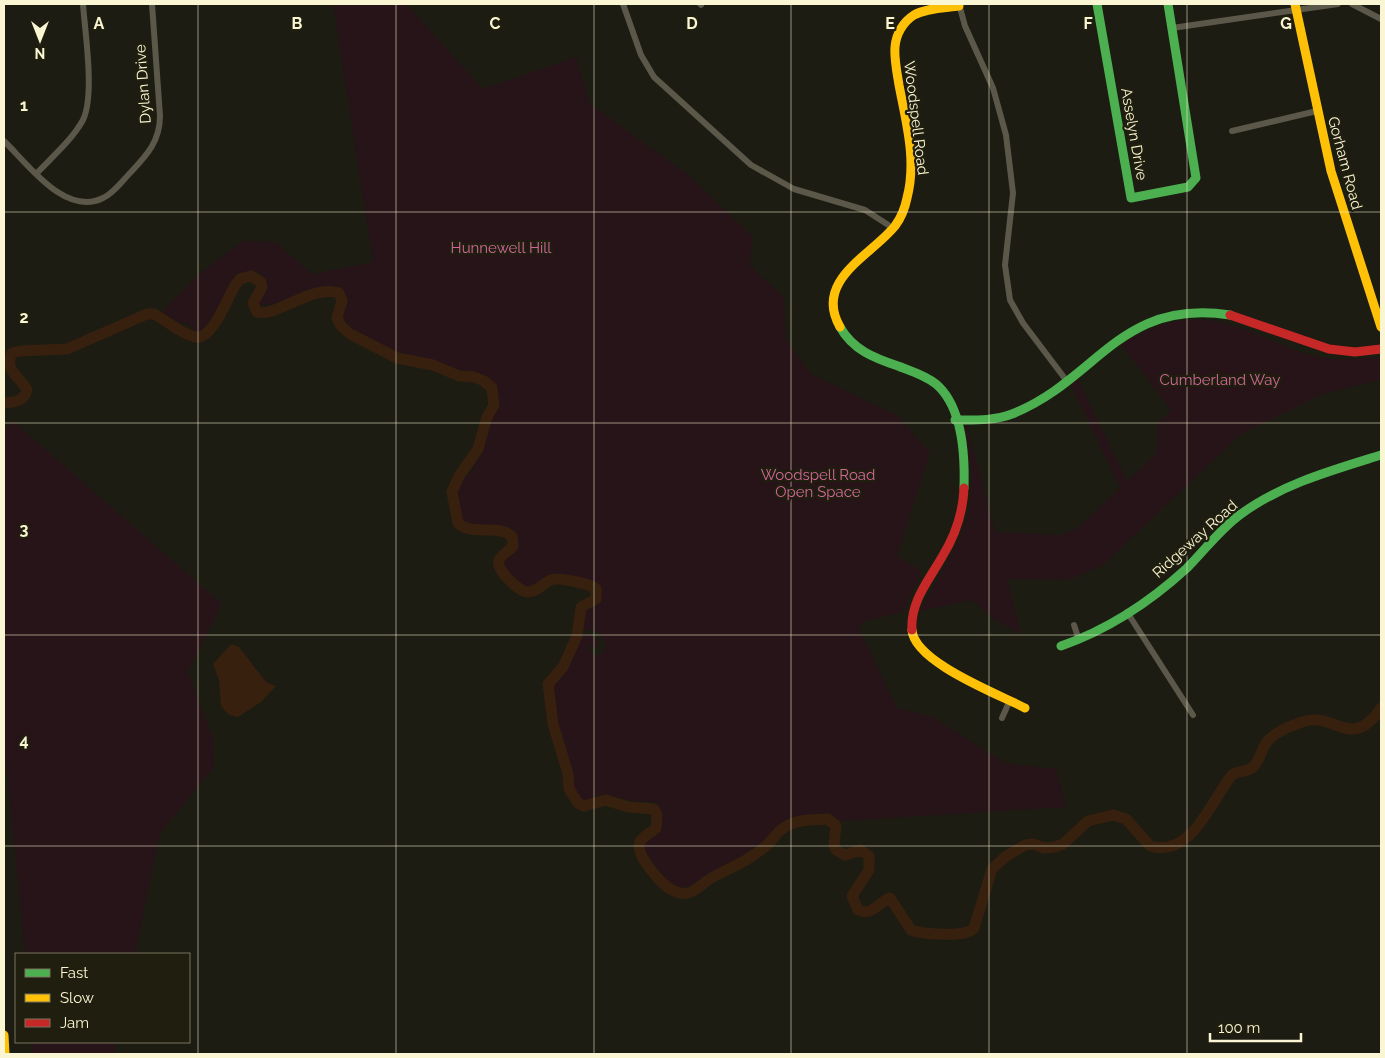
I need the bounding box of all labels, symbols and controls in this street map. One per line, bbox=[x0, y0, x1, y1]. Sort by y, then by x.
text: A bbox=[94, 14, 105, 33]
text: B bbox=[292, 14, 303, 33]
text: C bbox=[490, 14, 501, 33]
text: D bbox=[686, 14, 698, 33]
text: E bbox=[885, 14, 895, 33]
text: F bbox=[1083, 14, 1093, 33]
text: G bbox=[1280, 14, 1292, 33]
north arrow bbox=[15, 15, 65, 65]
street label: Dylan Drive bbox=[131, 44, 155, 124]
text: N bbox=[35, 45, 45, 61]
street label: Woodspell Road bbox=[900, 60, 932, 176]
street label: Asselyn Drive bbox=[1117, 86, 1151, 182]
text: 1 bbox=[20, 96, 28, 115]
street label: Gorham Road bbox=[1324, 115, 1366, 211]
park label: Hunnewell Hill bbox=[451, 239, 552, 257]
text: 2 bbox=[19, 308, 29, 327]
park label: Cumberland Way bbox=[1160, 371, 1280, 389]
park label: Woodspell Road Open Space bbox=[761, 466, 875, 501]
street label: Ridgeway Road bbox=[1149, 496, 1241, 582]
text: 3 bbox=[20, 520, 29, 539]
text: 4 bbox=[19, 731, 29, 750]
legend bbox=[15, 953, 190, 1043]
text: Fast bbox=[60, 964, 88, 982]
text: Slow bbox=[60, 989, 94, 1007]
scale bar bbox=[1210, 1010, 1301, 1042]
text: Jam bbox=[60, 1014, 89, 1032]
text: 100 m bbox=[1218, 1019, 1260, 1037]

